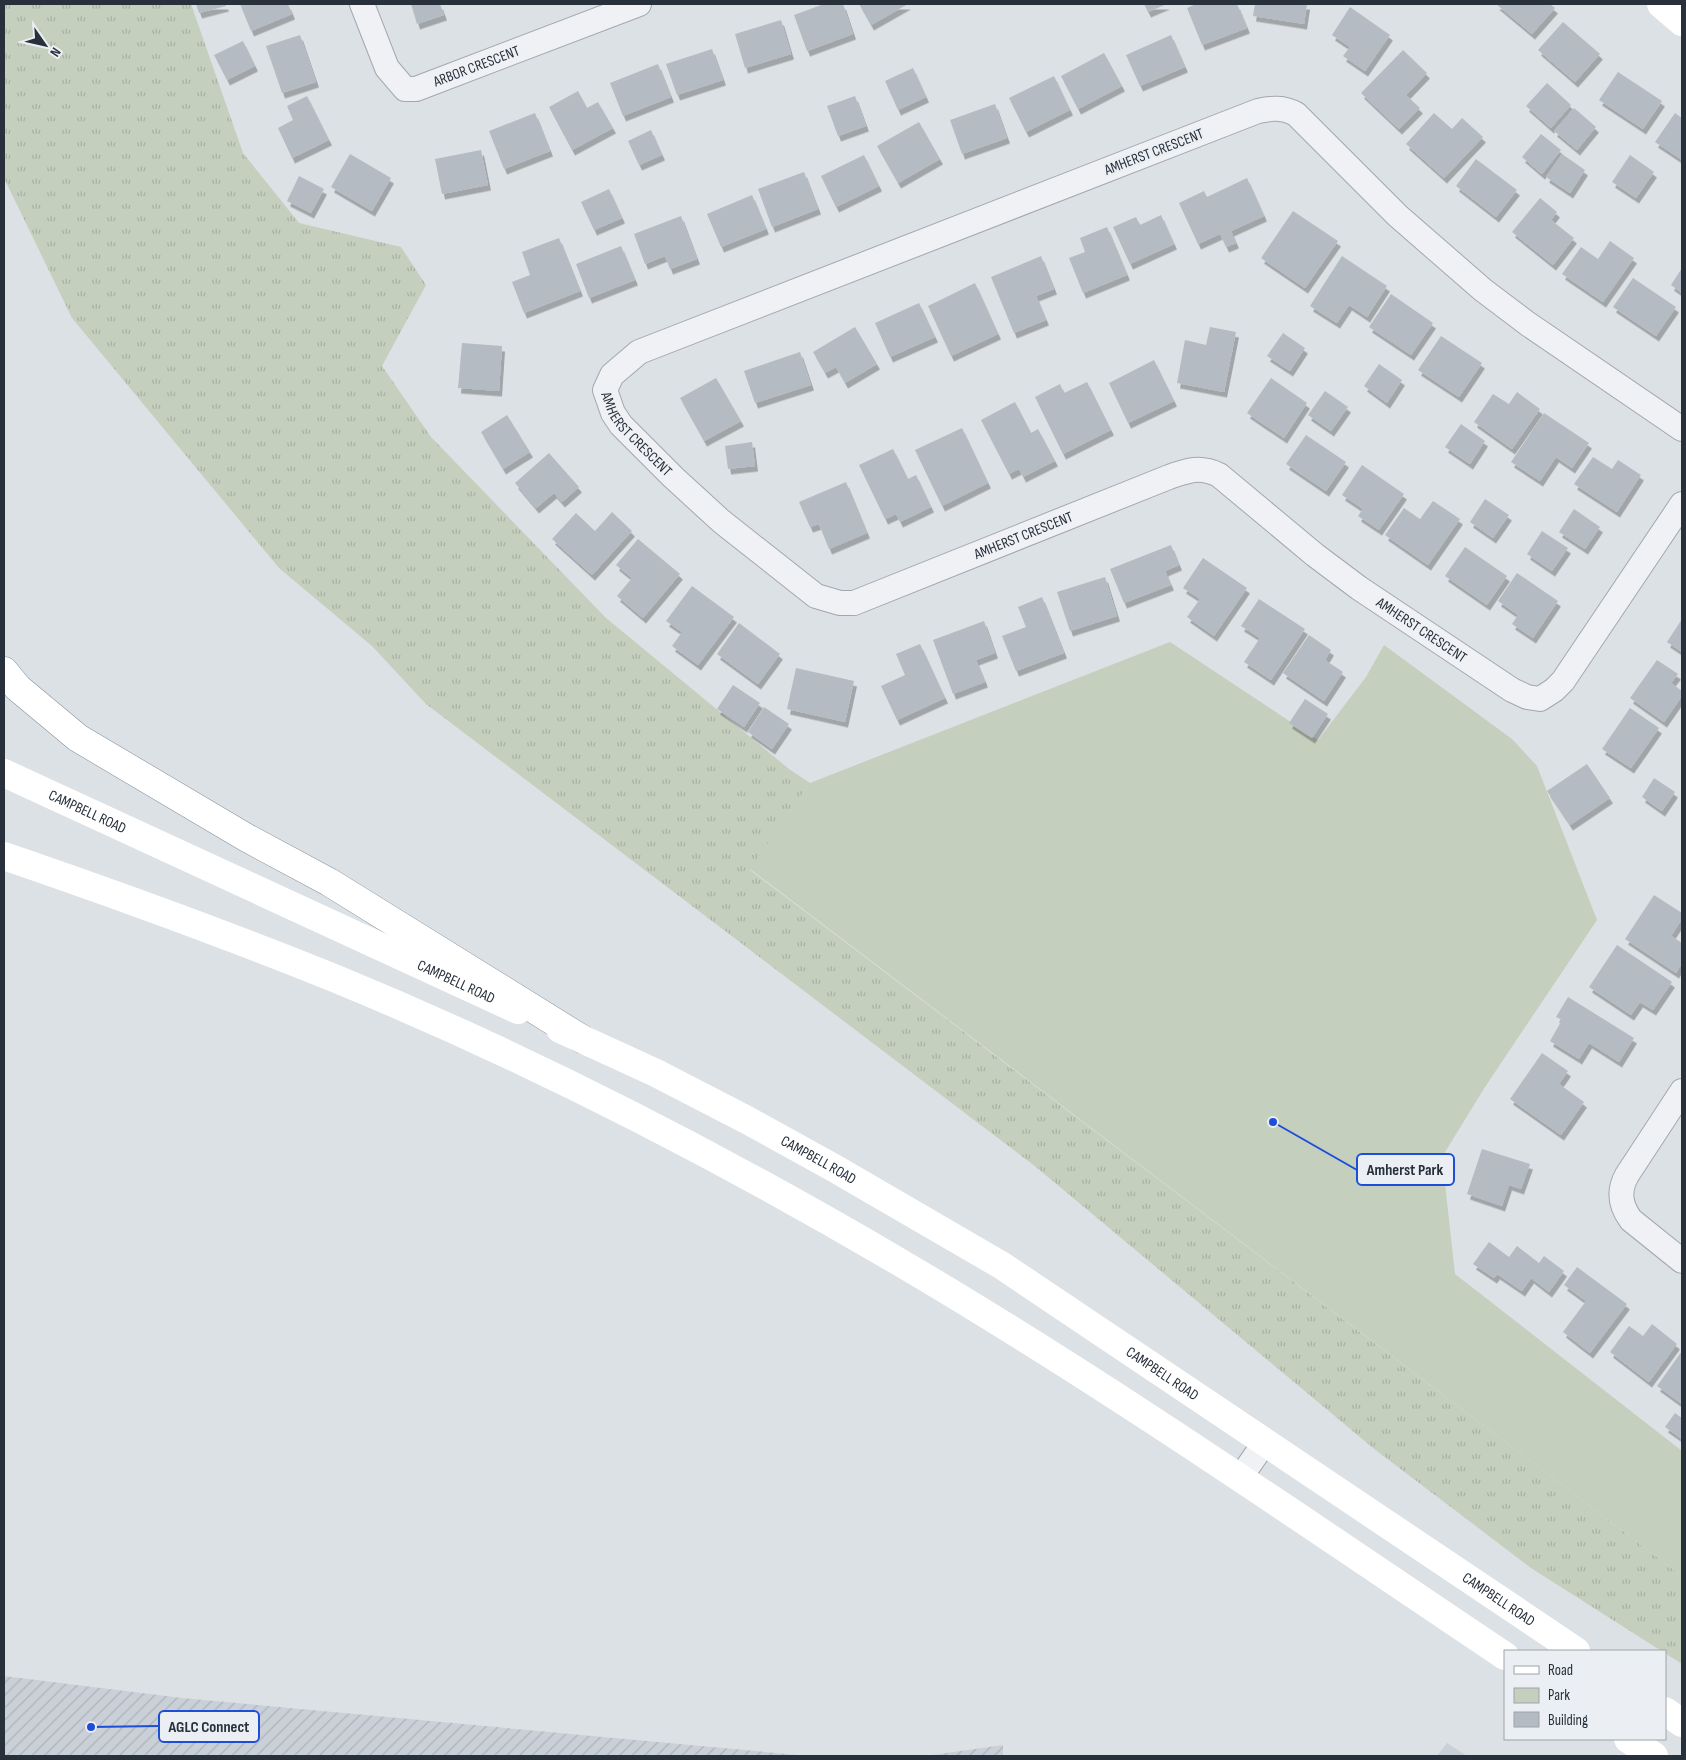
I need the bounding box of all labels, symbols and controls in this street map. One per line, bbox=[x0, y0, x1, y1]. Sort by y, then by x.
north arrow bbox=[20, 20, 70, 70]
street label: ARBOR CRESCENT bbox=[430, 41, 522, 91]
text: N bbox=[46, 44, 65, 60]
street label: AMHERST CRESCENT bbox=[1101, 124, 1206, 180]
street label: AMHERST CRESCENT bbox=[597, 388, 676, 480]
street label: AMHERST CRESCENT bbox=[970, 507, 1076, 564]
street label: AMHERST CRESCENT bbox=[1372, 592, 1471, 667]
street label: CAMPBELL ROAD bbox=[46, 785, 129, 838]
street label: CAMPBELL ROAD bbox=[414, 955, 498, 1008]
street label: CAMPBELL ROAD bbox=[778, 1131, 860, 1188]
callout: Amherst Park bbox=[1357, 1154, 1454, 1185]
text: Amherst Park bbox=[1366, 1161, 1443, 1180]
street label: CAMPBELL ROAD bbox=[1123, 1342, 1202, 1405]
street label: CAMPBELL ROAD bbox=[1459, 1568, 1539, 1630]
legend bbox=[1504, 1650, 1666, 1740]
text: Road bbox=[1548, 1661, 1573, 1680]
text: Park bbox=[1548, 1686, 1570, 1705]
callout: AGLC Connect bbox=[159, 1711, 259, 1742]
text: Building bbox=[1548, 1711, 1588, 1730]
text: AGLC Connect bbox=[168, 1718, 249, 1737]

